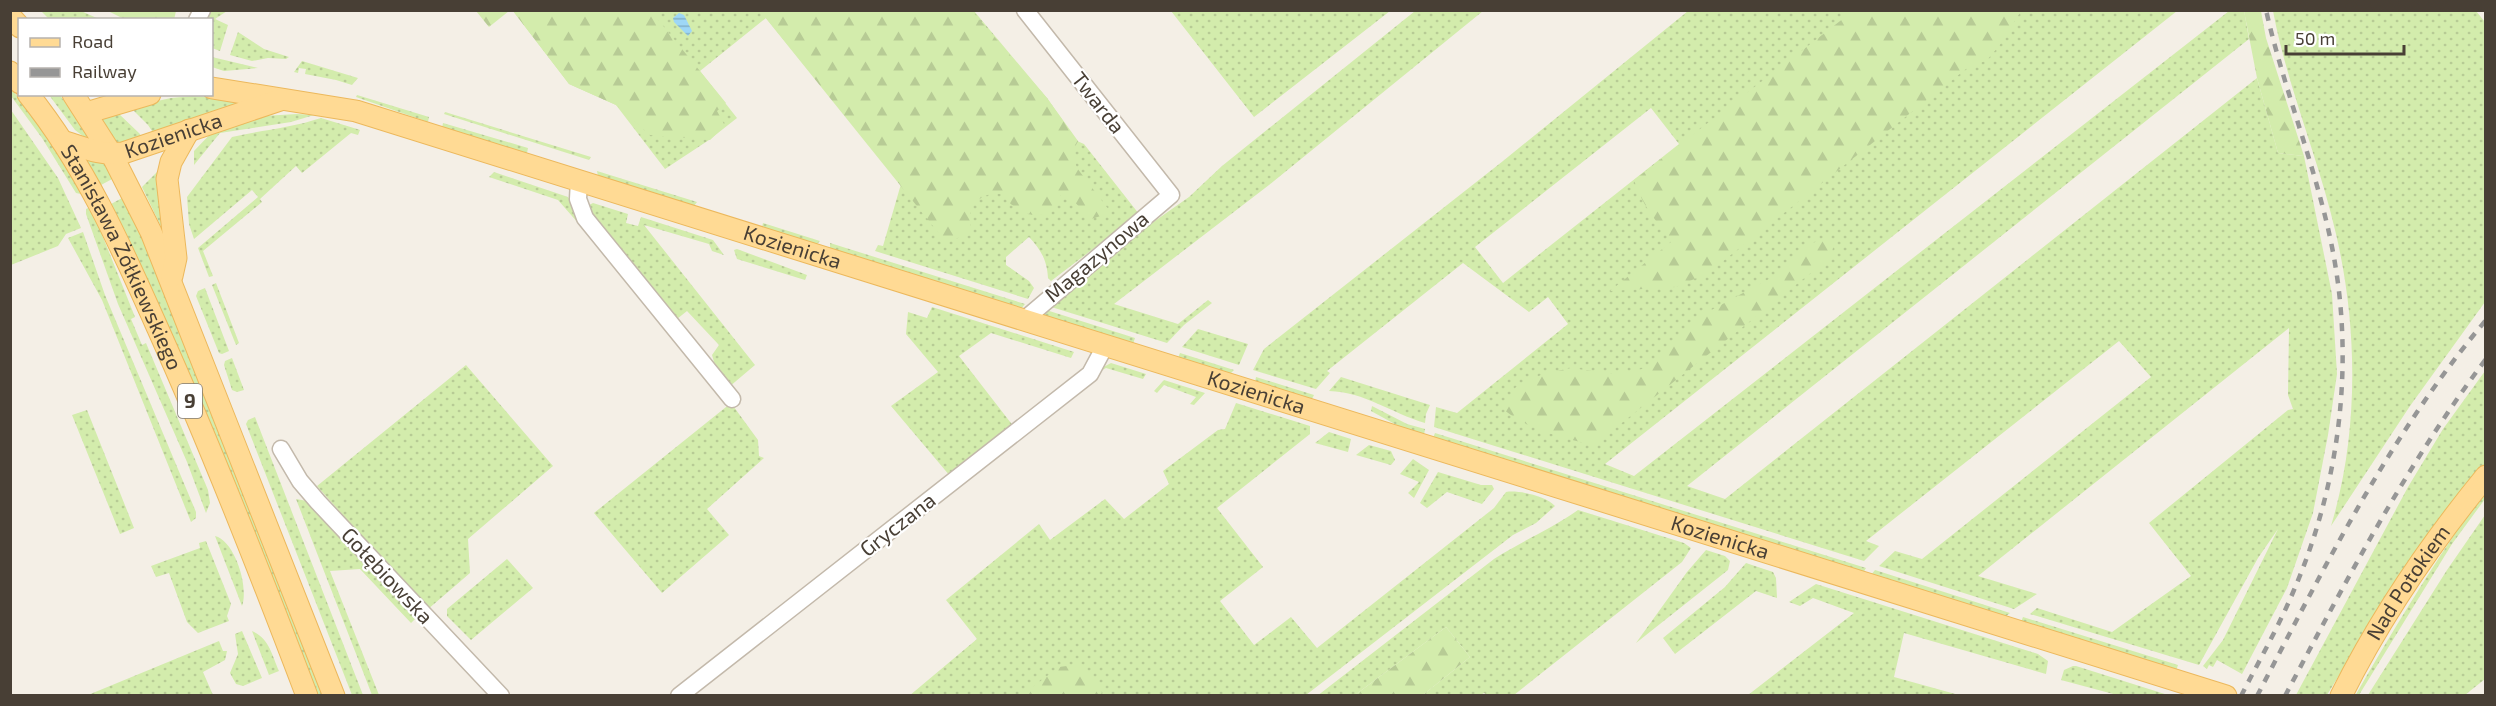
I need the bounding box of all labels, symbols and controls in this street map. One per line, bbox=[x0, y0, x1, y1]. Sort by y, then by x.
legend bbox=[18, 18, 213, 96]
scale bar bbox=[2286, 18, 2404, 56]
text: 50 m bbox=[2295, 27, 2335, 49]
text: Road bbox=[72, 30, 113, 52]
text: Railway bbox=[72, 60, 137, 82]
street label: Twarda bbox=[1067, 66, 1131, 138]
street label: Kozienicka bbox=[121, 107, 225, 163]
street label: Stanisława Żółkiewskiego bbox=[57, 139, 188, 373]
street label: Magazynowa bbox=[1039, 205, 1153, 306]
street label: Kozienicka bbox=[741, 219, 845, 273]
street label: Kozienicka bbox=[1205, 364, 1309, 418]
road number: 9 bbox=[178, 384, 202, 418]
street label: Gryczana bbox=[854, 487, 940, 561]
street label: Kozienicka bbox=[1668, 509, 1772, 563]
street label: Nad Potokiem bbox=[2360, 519, 2454, 644]
street label: Gołębiowska bbox=[337, 522, 439, 628]

